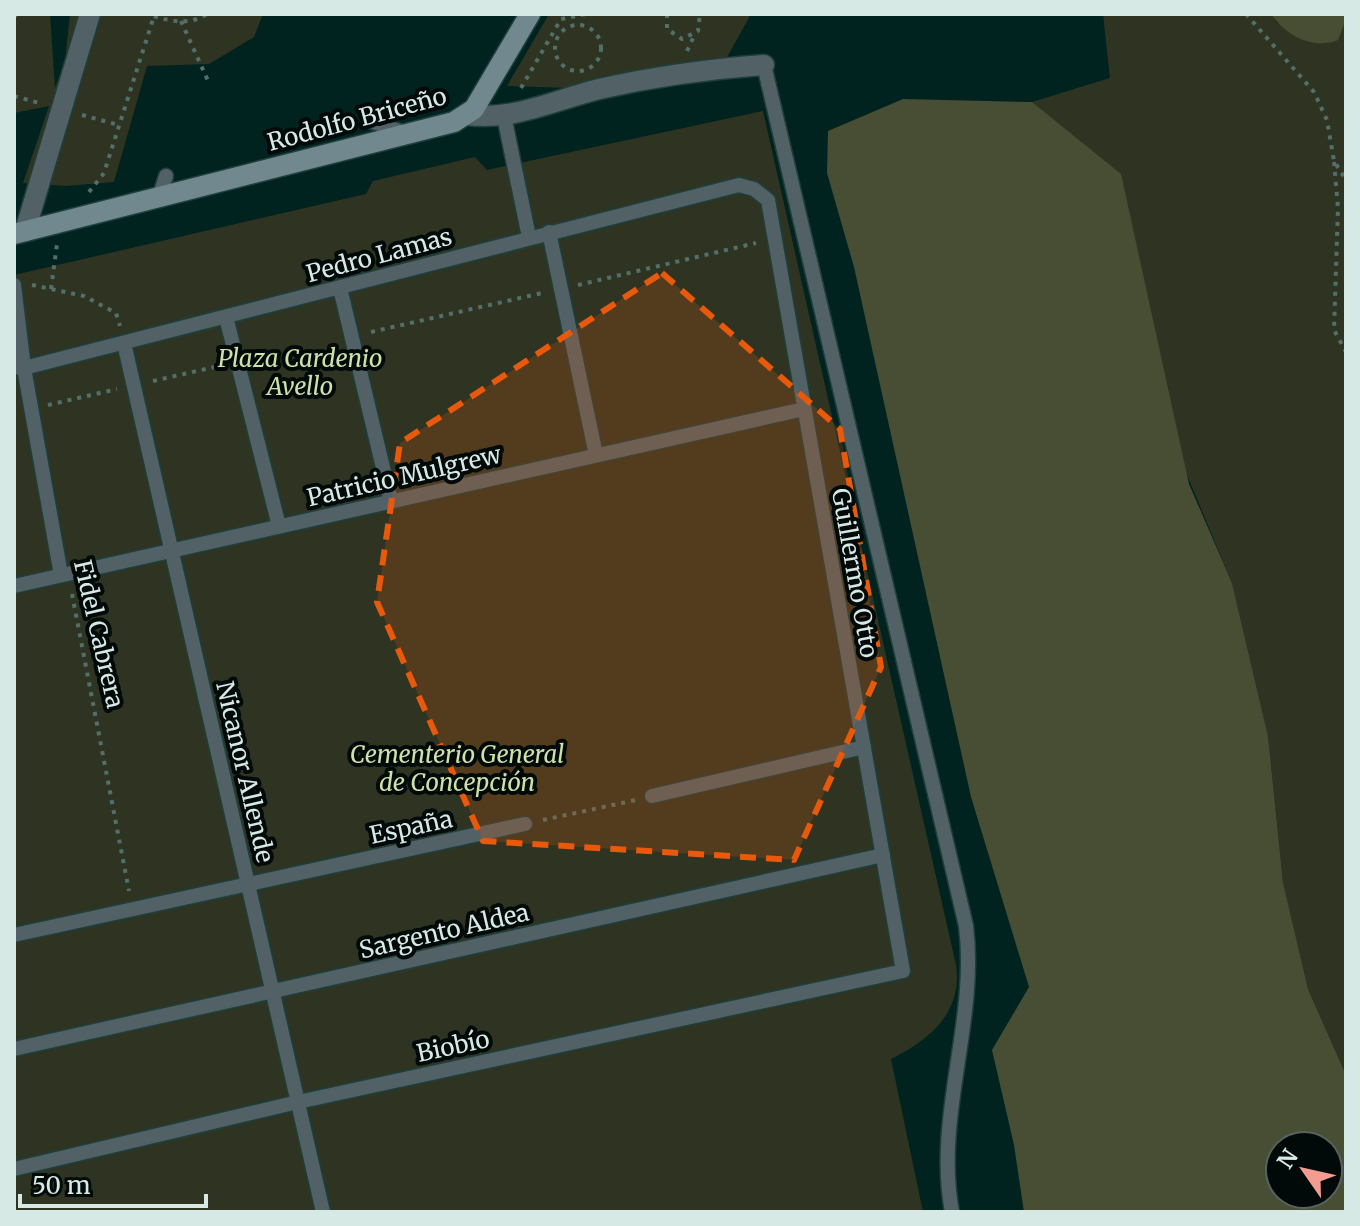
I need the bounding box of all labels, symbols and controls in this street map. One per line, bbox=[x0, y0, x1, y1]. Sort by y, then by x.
street label: Rodolfo Briceño bbox=[264, 80, 450, 158]
street label: Pedro Lamas bbox=[303, 221, 455, 289]
park label: Plaza Cardenio Avello bbox=[218, 343, 382, 402]
street label: Patricio Mulgrew bbox=[304, 438, 505, 513]
street label: Guillermo Otto bbox=[825, 486, 885, 660]
street label: Fidel Cabrera bbox=[67, 557, 131, 711]
street label: Nicanor Allende bbox=[209, 678, 281, 866]
park label: Cementerio General de Concepción bbox=[350, 739, 564, 798]
street label: España bbox=[367, 803, 455, 851]
street label: Sargento Aldea bbox=[356, 896, 532, 966]
street label: Biobío bbox=[414, 1023, 492, 1069]
north arrow bbox=[1264, 1130, 1344, 1210]
text: N bbox=[1271, 1143, 1304, 1174]
scale bar bbox=[20, 1158, 206, 1208]
text: 50 m bbox=[32, 1170, 91, 1201]

